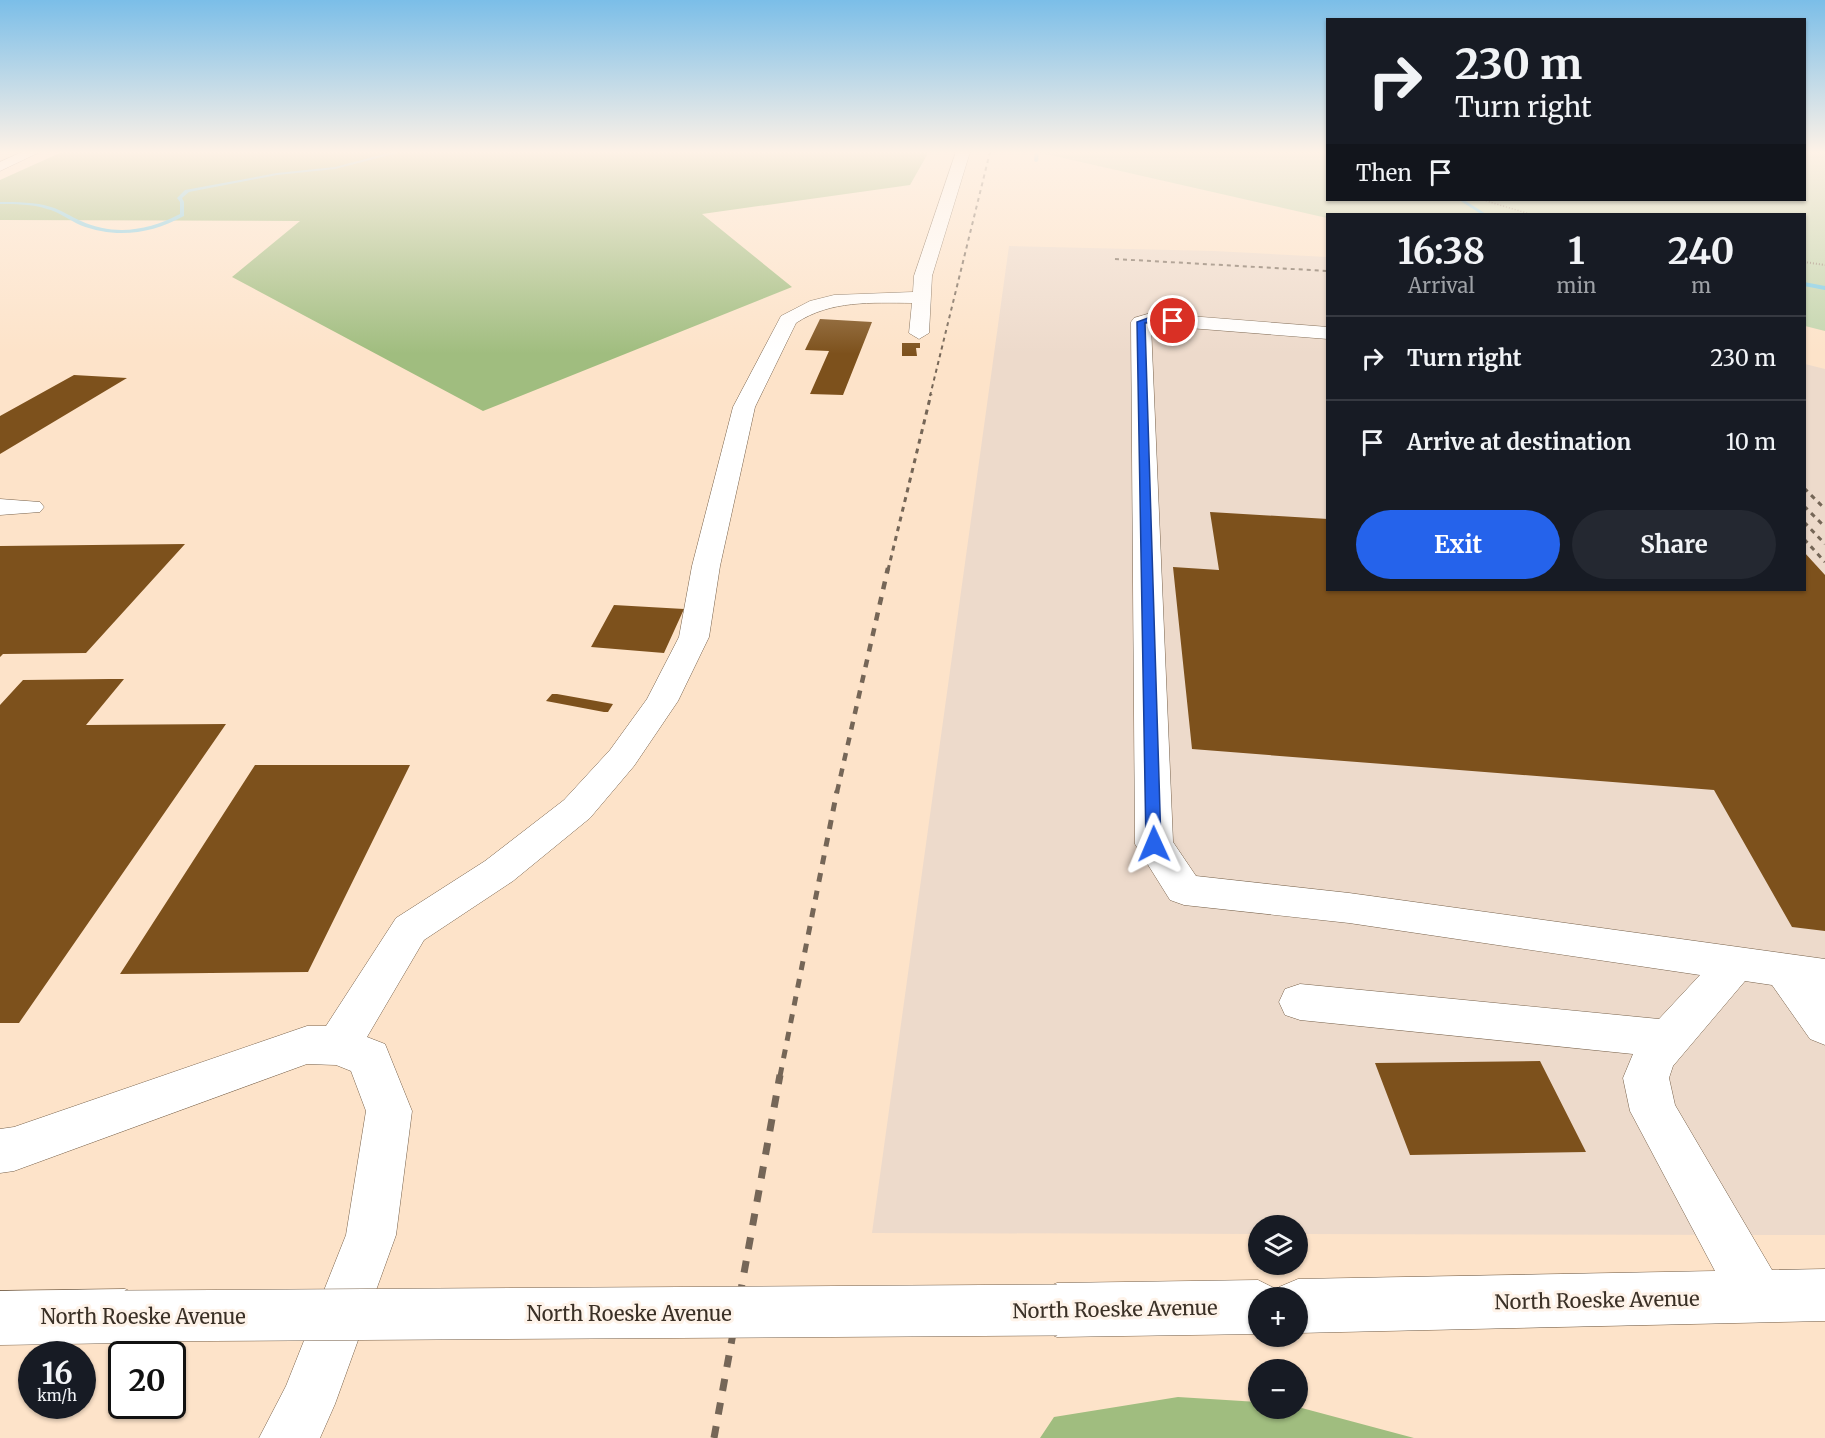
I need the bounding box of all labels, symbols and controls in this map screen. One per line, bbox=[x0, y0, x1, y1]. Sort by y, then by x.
text: 230 m bbox=[1455, 38, 1582, 90]
icon: right bbox=[1356, 42, 1434, 120]
text: Turn right bbox=[1455, 90, 1592, 124]
icon: arrive bbox=[1424, 156, 1457, 189]
text: Then bbox=[1356, 159, 1412, 187]
text: 16:38 bbox=[1398, 229, 1485, 274]
text: 1 bbox=[1568, 229, 1585, 274]
text: 240 bbox=[1668, 229, 1734, 274]
text: Arrival bbox=[1408, 273, 1475, 298]
text: min bbox=[1557, 273, 1596, 298]
text: m bbox=[1691, 273, 1711, 298]
pin bbox=[1147, 295, 1198, 346]
icon: arrive bbox=[1156, 304, 1189, 337]
icon: right bbox=[1356, 342, 1389, 375]
text: Turn right bbox=[1407, 344, 1521, 372]
text: 230 m bbox=[1710, 344, 1776, 372]
icon: arrive bbox=[1356, 426, 1389, 459]
text: Arrive at destination bbox=[1407, 428, 1631, 456]
text: 10 m bbox=[1726, 428, 1776, 456]
button: Exit bbox=[1356, 510, 1560, 579]
button: Share bbox=[1572, 510, 1776, 579]
position arrow bbox=[1122, 812, 1186, 876]
map controls bbox=[1248, 1215, 1308, 1419]
button: layers bbox=[1248, 1215, 1308, 1275]
street label: North Roeske Avenue bbox=[1494, 1286, 1700, 1314]
button: + bbox=[1248, 1287, 1308, 1347]
street label: North Roeske Avenue bbox=[1012, 1295, 1218, 1323]
street label: North Roeske Avenue bbox=[526, 1301, 732, 1326]
street label: North Roeske Avenue bbox=[40, 1304, 246, 1329]
speed limit sign: 20 bbox=[108, 1341, 186, 1419]
text: 16 bbox=[41, 1354, 73, 1392]
button: − bbox=[1248, 1359, 1308, 1419]
text: km/h bbox=[37, 1386, 77, 1405]

